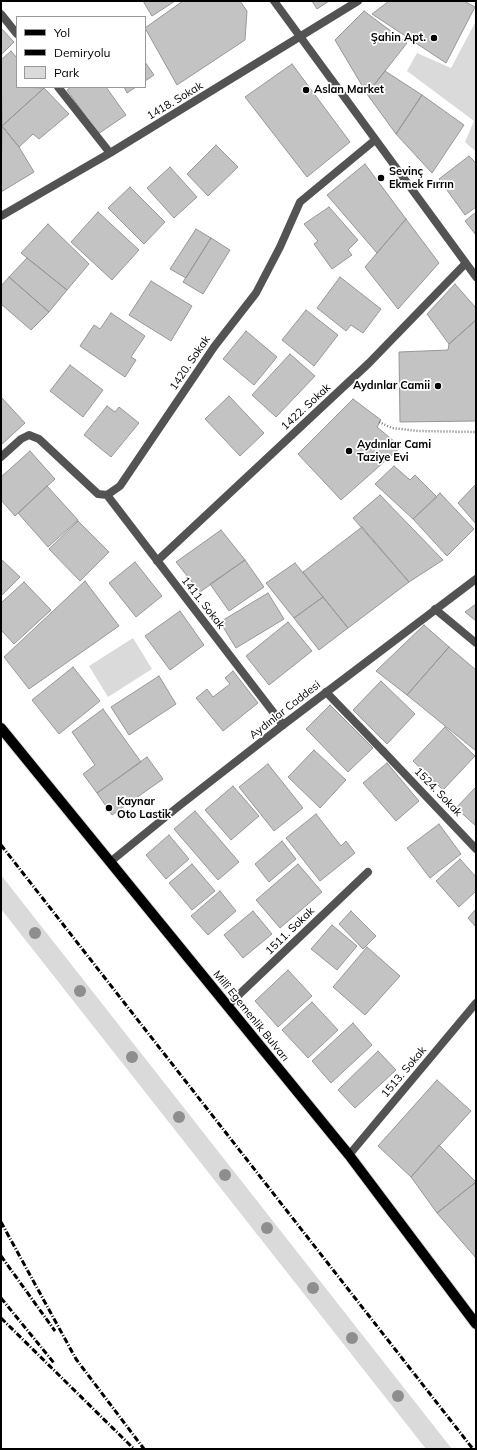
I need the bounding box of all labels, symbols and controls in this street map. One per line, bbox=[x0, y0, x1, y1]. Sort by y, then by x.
legend bbox=[16, 16, 146, 88]
text: Yol bbox=[54, 25, 70, 40]
place label: Şahin Apt. bbox=[371, 31, 426, 45]
marker: Şahin Apt. bbox=[429, 33, 439, 43]
text: Demiryolu bbox=[54, 45, 111, 60]
text: Park bbox=[54, 65, 79, 80]
street label: 1418. Sokak bbox=[145, 79, 205, 123]
place label: Aslan Market bbox=[314, 83, 384, 97]
marker: Aslan Market bbox=[301, 85, 311, 95]
place label: Sevinç Ekmek Fırrın bbox=[389, 165, 454, 191]
marker: Sevinç Ekmek Fırrın bbox=[376, 173, 386, 183]
street label: 1420. Sokak bbox=[167, 333, 213, 393]
place label: Aydınlar Camii bbox=[353, 379, 430, 393]
street label: 1422. Sokak bbox=[279, 381, 333, 433]
marker: Aydınlar Camii bbox=[433, 381, 443, 391]
place label: Aydınlar Cami Taziye Evi bbox=[357, 438, 431, 464]
marker: Aydınlar Cami Taziye Evi bbox=[344, 446, 354, 456]
street label: 1411. Sokak bbox=[178, 574, 228, 632]
street label: Aydınlar Caddesi bbox=[247, 678, 323, 742]
street label: 1524. Sokak bbox=[411, 765, 465, 819]
place label: Kaynar Oto Lastik bbox=[117, 795, 171, 821]
marker: Kaynar Oto Lastik bbox=[104, 803, 114, 813]
street label: 1511. Sokak bbox=[263, 904, 317, 958]
street label: Millî Egemenlik Bulvarı bbox=[210, 968, 292, 1064]
street label: 1513. Sokak bbox=[379, 1044, 429, 1100]

